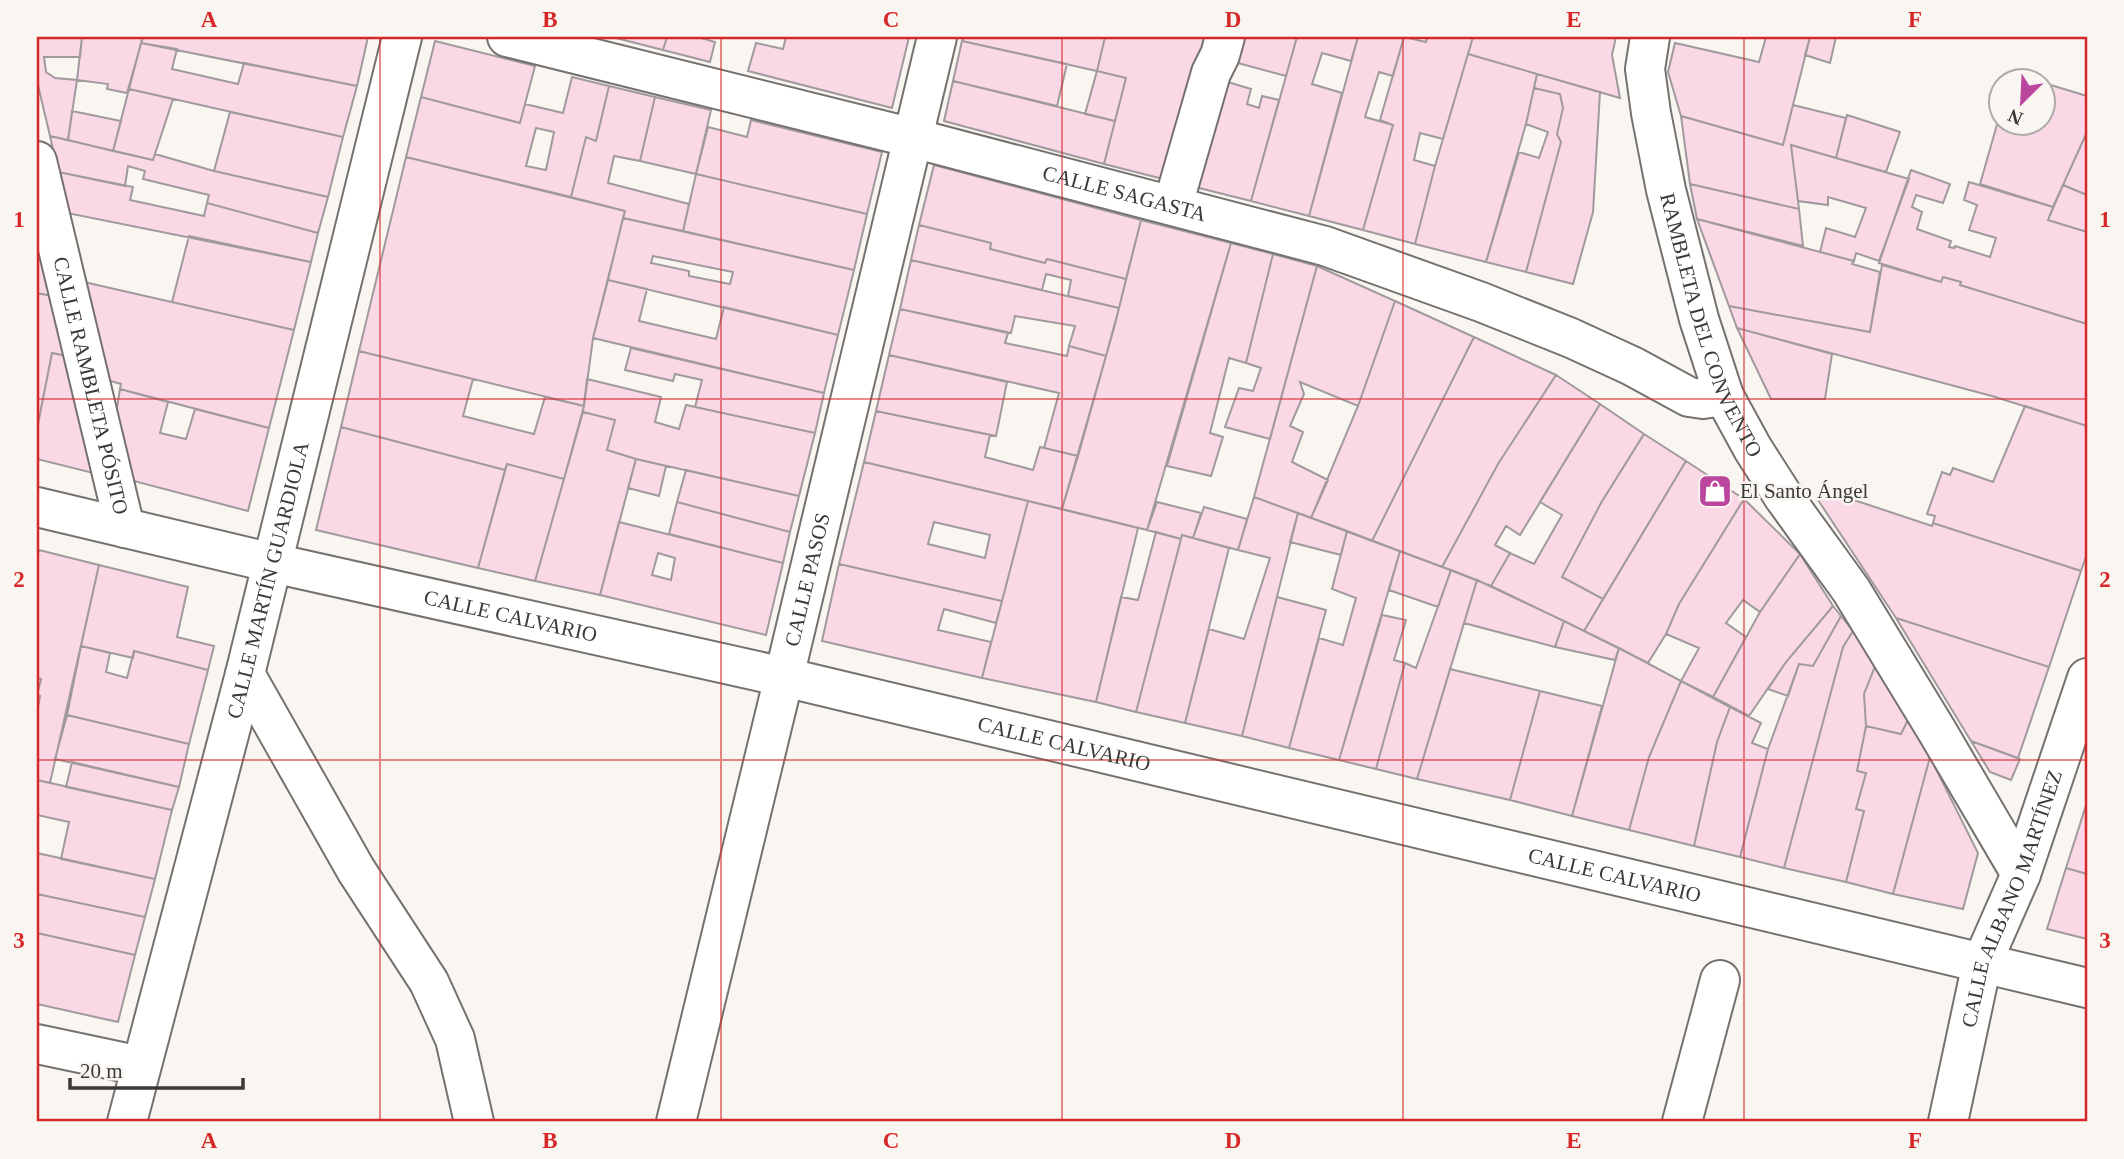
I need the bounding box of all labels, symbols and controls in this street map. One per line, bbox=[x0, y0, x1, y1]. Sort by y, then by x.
text: A bbox=[201, 7, 218, 32]
text: B bbox=[542, 7, 558, 32]
text: C bbox=[883, 7, 899, 32]
text: D bbox=[1225, 7, 1241, 32]
text: E bbox=[1566, 7, 1582, 32]
text: F bbox=[1908, 7, 1922, 32]
north arrow bbox=[1988, 66, 2058, 136]
text: N bbox=[2005, 105, 2026, 129]
street label: CALLE SAGASTA bbox=[1040, 161, 1210, 227]
street label: RAMBLETA DEL CONVENTO bbox=[1655, 190, 1767, 461]
text: 1 bbox=[13, 207, 25, 232]
text: 1 bbox=[2099, 207, 2111, 232]
street label: CALLE RAMBLETA PÓSITO bbox=[48, 254, 133, 517]
street label: CALLE MARTÍN GUARDIOLA bbox=[222, 438, 314, 721]
shop icon: El Santo Ángel bbox=[1696, 472, 1734, 510]
place label: El Santo Ángel bbox=[1740, 479, 1868, 503]
street label: CALLE PASOS bbox=[780, 511, 835, 649]
text: 2 bbox=[13, 567, 25, 592]
text: 2 bbox=[2099, 567, 2111, 592]
street label: CALLE CALVARIO bbox=[422, 585, 600, 647]
street label: CALLE CALVARIO bbox=[975, 712, 1153, 776]
street label: CALLE ALBANO MARTÍNEZ bbox=[1957, 767, 2067, 1030]
street label: CALLE CALVARIO bbox=[1526, 843, 1703, 907]
text: 3 bbox=[13, 928, 25, 953]
text: 3 bbox=[2099, 928, 2111, 953]
scale bar bbox=[70, 1047, 243, 1091]
text: 20 m bbox=[80, 1059, 123, 1083]
text: A bbox=[201, 1128, 218, 1153]
text: B bbox=[542, 1128, 558, 1153]
text: C bbox=[883, 1128, 899, 1153]
text: D bbox=[1225, 1128, 1241, 1153]
text: E bbox=[1566, 1128, 1582, 1153]
text: F bbox=[1908, 1128, 1922, 1153]

